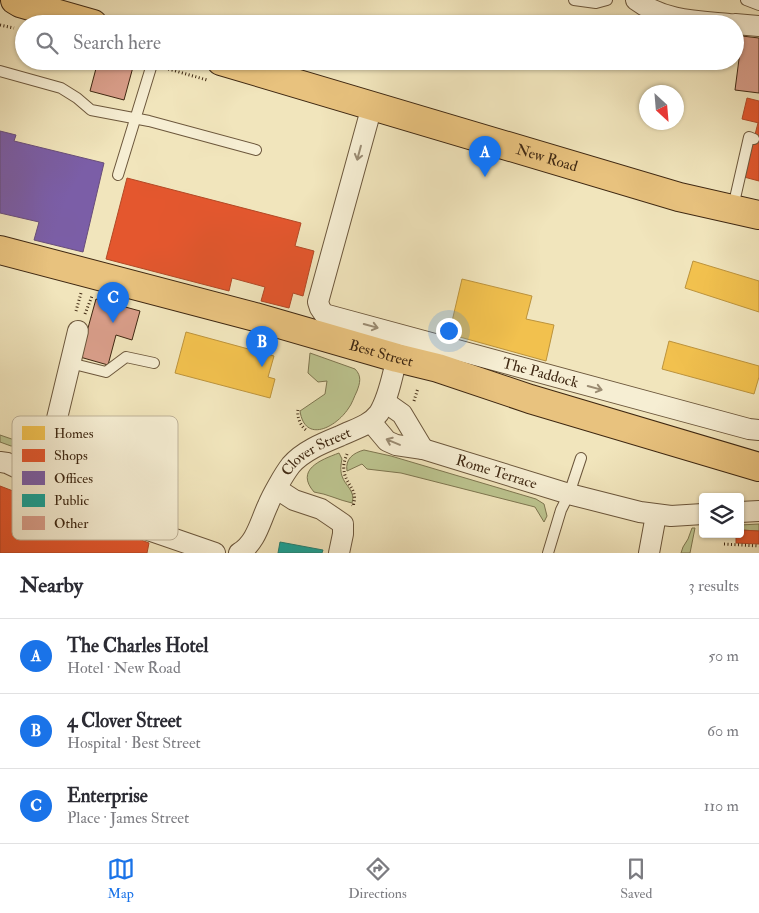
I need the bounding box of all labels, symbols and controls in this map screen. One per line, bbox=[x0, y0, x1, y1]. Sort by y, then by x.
search box bbox=[15, 15, 744, 70]
icon: search bbox=[33, 29, 61, 57]
text: Search here bbox=[73, 31, 161, 55]
north arrow bbox=[639, 85, 684, 130]
pin: A bbox=[469, 136, 501, 177]
street label: New Road bbox=[514, 140, 581, 176]
one-way arrow bbox=[353, 145, 363, 161]
pin: C bbox=[97, 282, 129, 323]
your location bbox=[436, 318, 462, 344]
one-way arrow bbox=[362, 322, 378, 332]
pin: B bbox=[246, 326, 278, 367]
street label: Best Street bbox=[347, 335, 415, 371]
street label: The Paddock bbox=[500, 353, 581, 392]
one-way arrow bbox=[586, 383, 602, 393]
legend bbox=[12, 416, 178, 540]
street label: Clover Street bbox=[277, 423, 354, 479]
text: Homes bbox=[54, 425, 94, 442]
one-way arrow bbox=[386, 437, 401, 447]
text: Shops bbox=[54, 447, 88, 465]
street label: Rome Terrace bbox=[454, 450, 540, 493]
text: Offices bbox=[54, 470, 93, 487]
text: Public bbox=[54, 492, 89, 509]
map controls bbox=[699, 493, 744, 538]
button: layers bbox=[699, 493, 744, 538]
text: Other bbox=[54, 515, 89, 532]
text: Nearby bbox=[20, 572, 83, 599]
text: 3 results bbox=[688, 576, 739, 596]
text: The Charles Hotel bbox=[67, 634, 208, 658]
text: A bbox=[31, 646, 41, 666]
text: 50 m bbox=[708, 646, 739, 666]
text: Hotel · New Road bbox=[67, 658, 181, 678]
text: 4 Clover Street bbox=[67, 709, 182, 733]
text: B bbox=[31, 721, 41, 741]
text: 60 m bbox=[707, 721, 739, 741]
text: Hospital · Best Street bbox=[67, 733, 201, 753]
text: Enterprise bbox=[67, 784, 148, 808]
text: C bbox=[30, 796, 42, 816]
text: 110 m bbox=[704, 796, 739, 816]
text: Place · James Street bbox=[67, 808, 189, 828]
tab: Map bbox=[107, 855, 135, 902]
tab: Directions bbox=[348, 855, 407, 902]
tab: Saved bbox=[620, 855, 652, 902]

